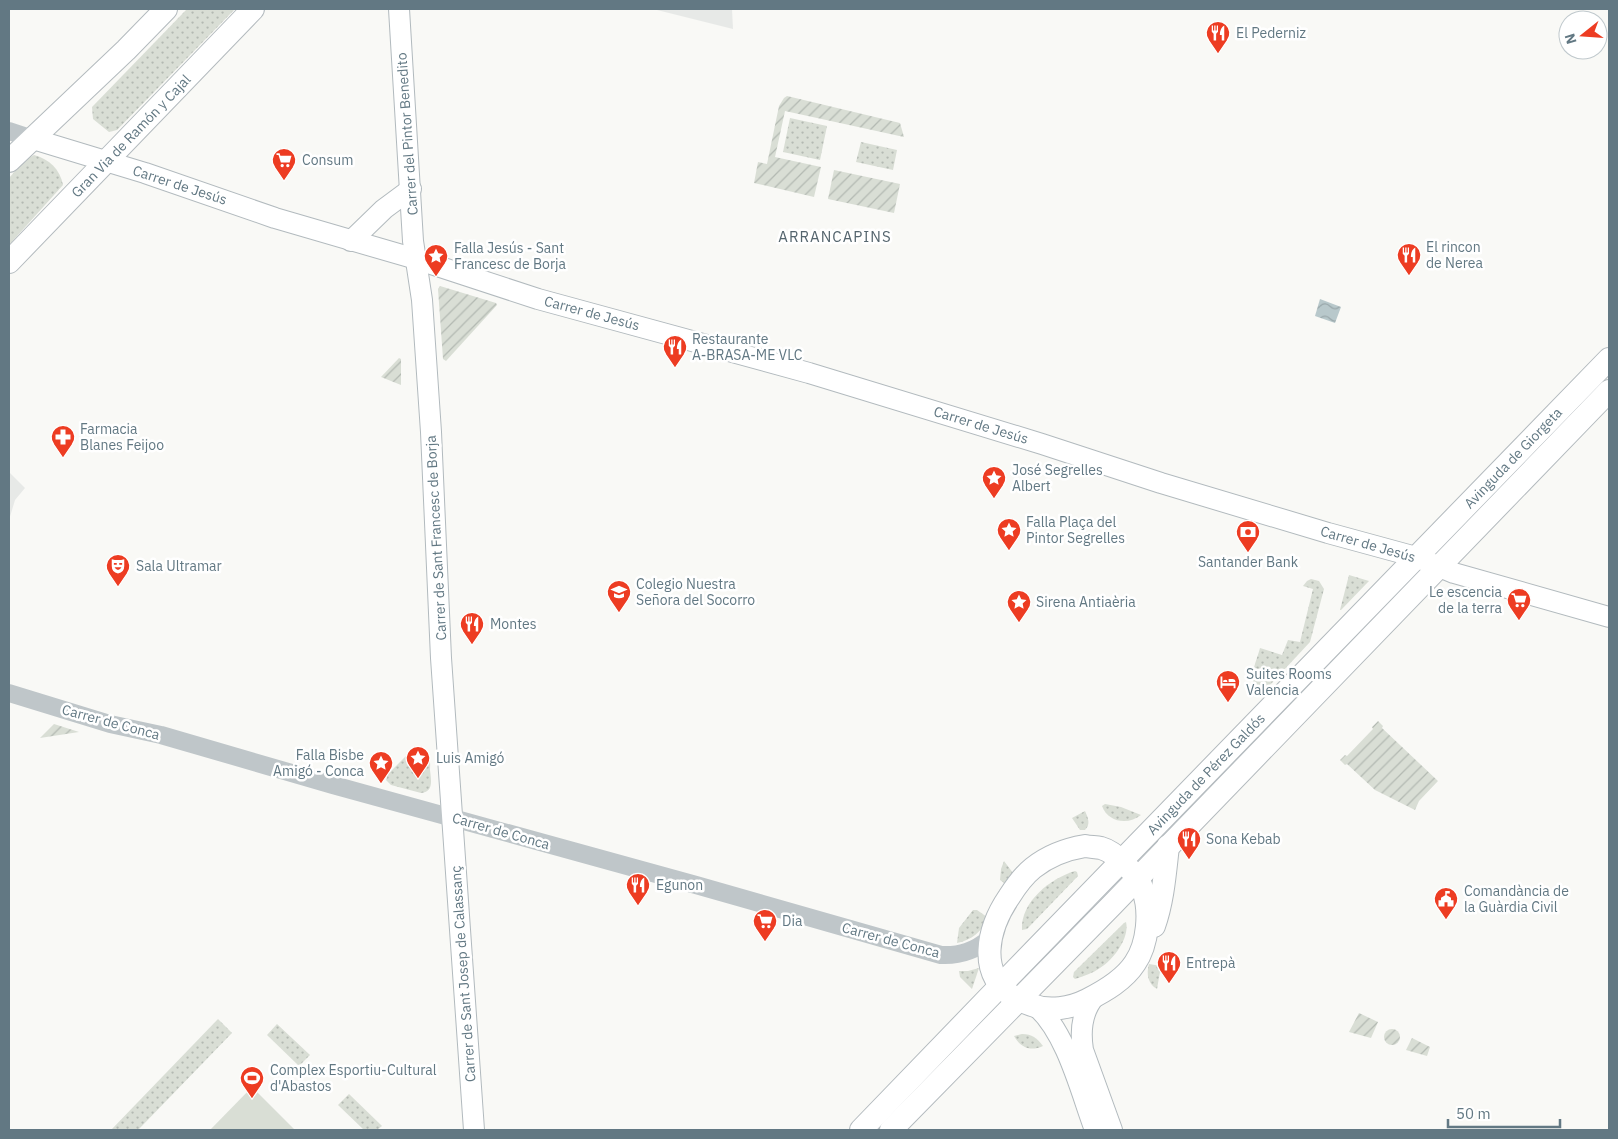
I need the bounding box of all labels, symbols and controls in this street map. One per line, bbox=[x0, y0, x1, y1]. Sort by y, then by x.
north arrow bbox=[1558, 10, 1608, 60]
restaurant icon: El Pederniz bbox=[1205, 20, 1231, 54]
place label: El Pederniz bbox=[1236, 24, 1307, 42]
text: N bbox=[1560, 31, 1581, 46]
street label: Carrer del Pintor Benedito bbox=[392, 52, 422, 216]
street label: Gran Via de Ramón y Cajal bbox=[67, 71, 195, 201]
supermarket icon: Consum bbox=[271, 147, 297, 181]
place label: Consum bbox=[302, 151, 353, 169]
street label: Carrer de Jesús bbox=[131, 161, 230, 209]
district label: ARRANCAPINS bbox=[778, 227, 892, 246]
place label: El rincon de Nerea bbox=[1426, 238, 1483, 272]
place label: Falla Jesús - Sant Francesc de Borja bbox=[454, 239, 567, 273]
restaurant icon: El rincon de Nerea bbox=[1396, 242, 1422, 276]
place icon: Falla Jesús - Sant Francesc de Borja bbox=[423, 243, 449, 277]
street label: Carrer de Jesús bbox=[542, 292, 642, 334]
place label: Restaurante A-BRASA-ME VLC bbox=[692, 330, 803, 364]
restaurant icon: Restaurante A-BRASA-ME VLC bbox=[662, 334, 688, 368]
street label: Carrer de Jesús bbox=[931, 402, 1031, 448]
street label: Avinguda de Giorgeta bbox=[1460, 403, 1566, 512]
place label: Farmacia Blanes Feijoo bbox=[80, 420, 164, 454]
pharmacy icon: Farmacia Blanes Feijoo bbox=[50, 424, 76, 458]
street label: Carrer de Sant Francesc de Borja bbox=[422, 434, 450, 641]
place label: José Segrelles Albert bbox=[1012, 461, 1103, 495]
place icon: José Segrelles Albert bbox=[981, 465, 1007, 499]
place label: Falla Plaça del Pintor Segrelles bbox=[1026, 513, 1125, 547]
place icon: Falla Plaça del Pintor Segrelles bbox=[996, 517, 1022, 551]
bank icon: Santander Bank bbox=[1235, 519, 1261, 553]
street label: Carrer de Jesús bbox=[1318, 522, 1418, 566]
theatre icon: Sala Ultramar bbox=[105, 553, 131, 587]
place label: Santander Bank bbox=[1198, 553, 1299, 571]
place label: Sala Ultramar bbox=[136, 557, 222, 575]
place label: Colegio Nuestra Señora del Socorro bbox=[636, 575, 755, 609]
school or university icon: Colegio Nuestra Señora del Socorro bbox=[606, 579, 632, 613]
place label: Le escencia de la terra bbox=[1429, 583, 1503, 617]
supermarket icon: Le escencia de la terra bbox=[1506, 587, 1532, 621]
place icon: Sirena Antiaèria bbox=[1006, 589, 1032, 623]
place label: Sirena Antiaèria bbox=[1036, 593, 1136, 611]
restaurant icon: Montes bbox=[459, 611, 485, 645]
place label: Montes bbox=[490, 615, 537, 633]
place label: Suites Rooms Valencia bbox=[1246, 665, 1332, 699]
hotel icon: Suites Rooms Valencia bbox=[1215, 669, 1241, 703]
street label: Carrer de Conca bbox=[60, 700, 162, 744]
street label: Avinguda de Pérez Galdós bbox=[1143, 709, 1269, 839]
place icon: Luis Amigó bbox=[405, 745, 431, 779]
place label: Falla Bisbe Amigó - Conca bbox=[273, 746, 365, 780]
place label: Luis Amigó bbox=[436, 749, 504, 767]
place icon: Falla Bisbe Amigó - Conca bbox=[368, 750, 394, 784]
street label: Carrer de Conca bbox=[450, 808, 552, 854]
restaurant icon: Sona Kebab bbox=[1176, 826, 1202, 860]
place label: Sona Kebab bbox=[1206, 830, 1281, 848]
street label: Carrer de Sant Josep de Calassanç bbox=[446, 865, 480, 1083]
restaurant icon: Egunon bbox=[625, 872, 651, 906]
place label: Egunon bbox=[656, 876, 703, 894]
place label: Comandància de la Guàrdia Civil bbox=[1464, 882, 1569, 916]
public building icon: Comandància de la Guàrdia Civil bbox=[1433, 886, 1459, 920]
supermarket icon: Dia bbox=[752, 908, 778, 942]
place label: Dia bbox=[782, 912, 803, 930]
street label: Carrer de Conca bbox=[840, 918, 942, 962]
restaurant icon: Entrepà bbox=[1156, 950, 1182, 984]
place label: Entrepà bbox=[1186, 954, 1236, 972]
place label: Complex Esportiu-Cultural d'Abastos bbox=[270, 1061, 437, 1095]
sports icon: Complex Esportiu-Cultural d'Abastos bbox=[239, 1065, 265, 1099]
scale bar bbox=[1448, 1096, 1560, 1128]
text: 50 m bbox=[1456, 1104, 1491, 1123]

